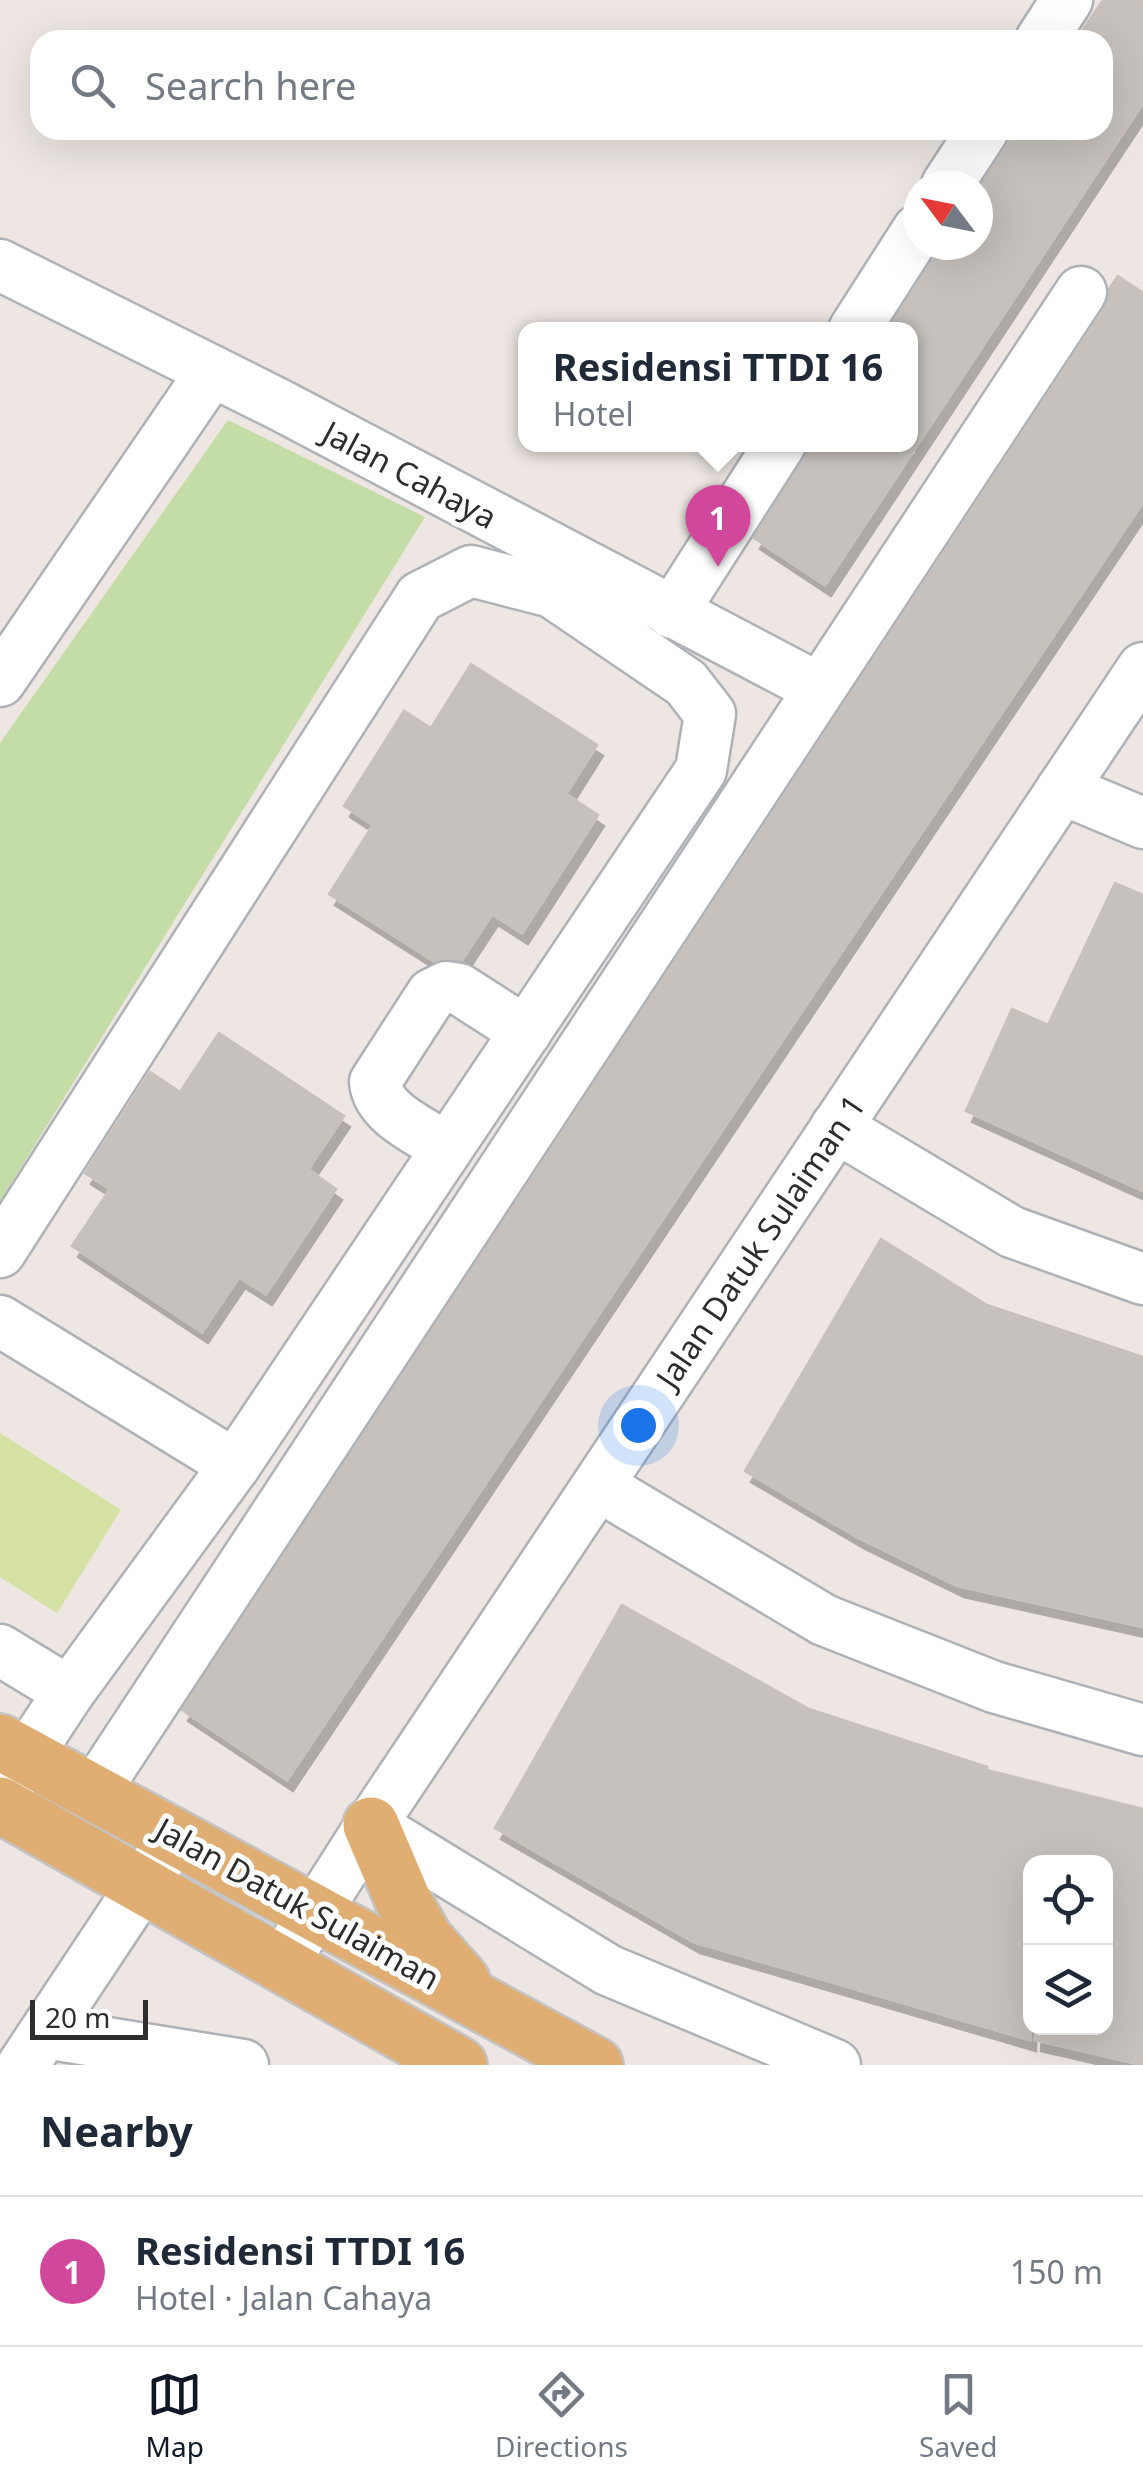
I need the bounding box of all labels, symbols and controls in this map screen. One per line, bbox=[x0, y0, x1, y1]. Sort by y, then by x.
search box bbox=[30, 30, 1113, 140]
icon: search bbox=[65, 58, 120, 113]
text: Search here bbox=[145, 59, 356, 111]
north arrow bbox=[903, 170, 993, 260]
popup bbox=[518, 322, 918, 452]
text: Residensi TTDI 16 bbox=[553, 340, 883, 392]
text: Hotel bbox=[553, 392, 634, 435]
street label: Jalan Cahaya bbox=[313, 409, 504, 538]
pin: 1 bbox=[686, 484, 750, 567]
street label: Jalan Datuk Sulaiman 1 bbox=[644, 1086, 874, 1399]
your location bbox=[613, 1400, 664, 1451]
street label: Jalan Datuk Sulaiman bbox=[146, 1806, 448, 1999]
map controls bbox=[1023, 1855, 1113, 2035]
button: locate bbox=[1023, 1855, 1113, 1945]
button: layers bbox=[1023, 1945, 1113, 2035]
scale bar bbox=[30, 1995, 148, 2040]
text: 20 m bbox=[45, 1998, 111, 2036]
text: Nearby bbox=[40, 2102, 193, 2159]
text: Residensi TTDI 16 bbox=[135, 2224, 465, 2276]
text: 1 bbox=[63, 2250, 82, 2293]
text: 150 m bbox=[1010, 2250, 1103, 2293]
text: Hotel · Jalan Cahaya bbox=[135, 2276, 432, 2319]
tab: Map bbox=[146, 2367, 204, 2465]
tab: Directions bbox=[495, 2367, 628, 2465]
tab: Saved bbox=[919, 2367, 997, 2465]

